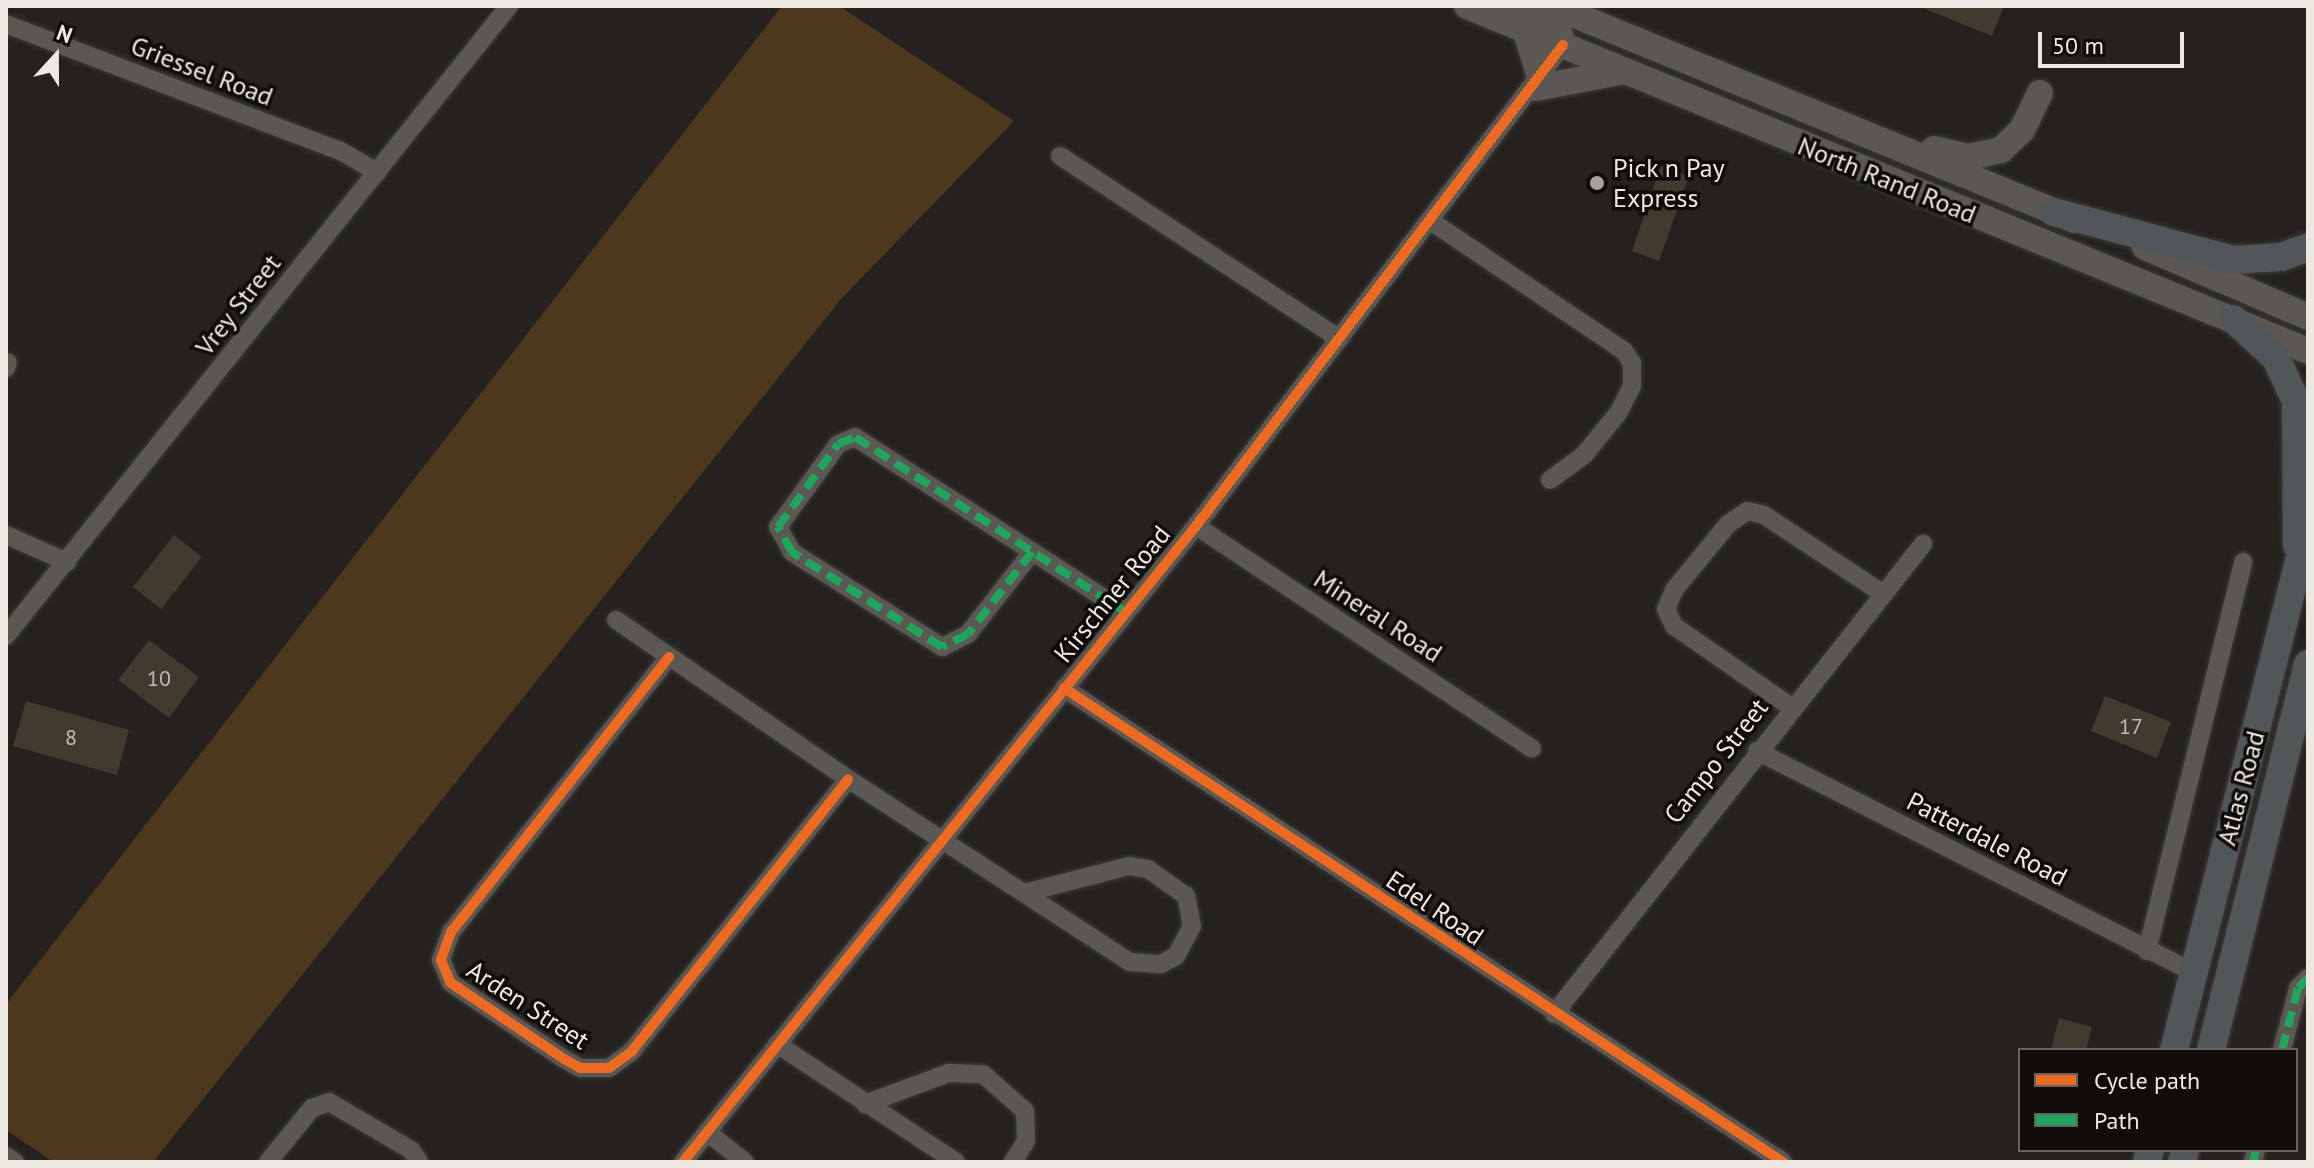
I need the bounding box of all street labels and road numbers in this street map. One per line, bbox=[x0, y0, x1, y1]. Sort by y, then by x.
street label: Griessel Road bbox=[127, 30, 277, 112]
street label: North Rand Road bbox=[1793, 130, 1981, 230]
street label: Vrey Street bbox=[189, 248, 287, 362]
street label: Kirschner Road bbox=[1047, 519, 1177, 669]
street label: Mineral Road bbox=[1308, 563, 1448, 669]
street label: Campo Street bbox=[1658, 692, 1774, 830]
street label: Atlas Road bbox=[2211, 727, 2271, 849]
street label: Patterdale Road bbox=[1902, 785, 2072, 893]
street label: Edel Road bbox=[1380, 864, 1490, 952]
street label: Arden Street bbox=[461, 954, 595, 1056]

